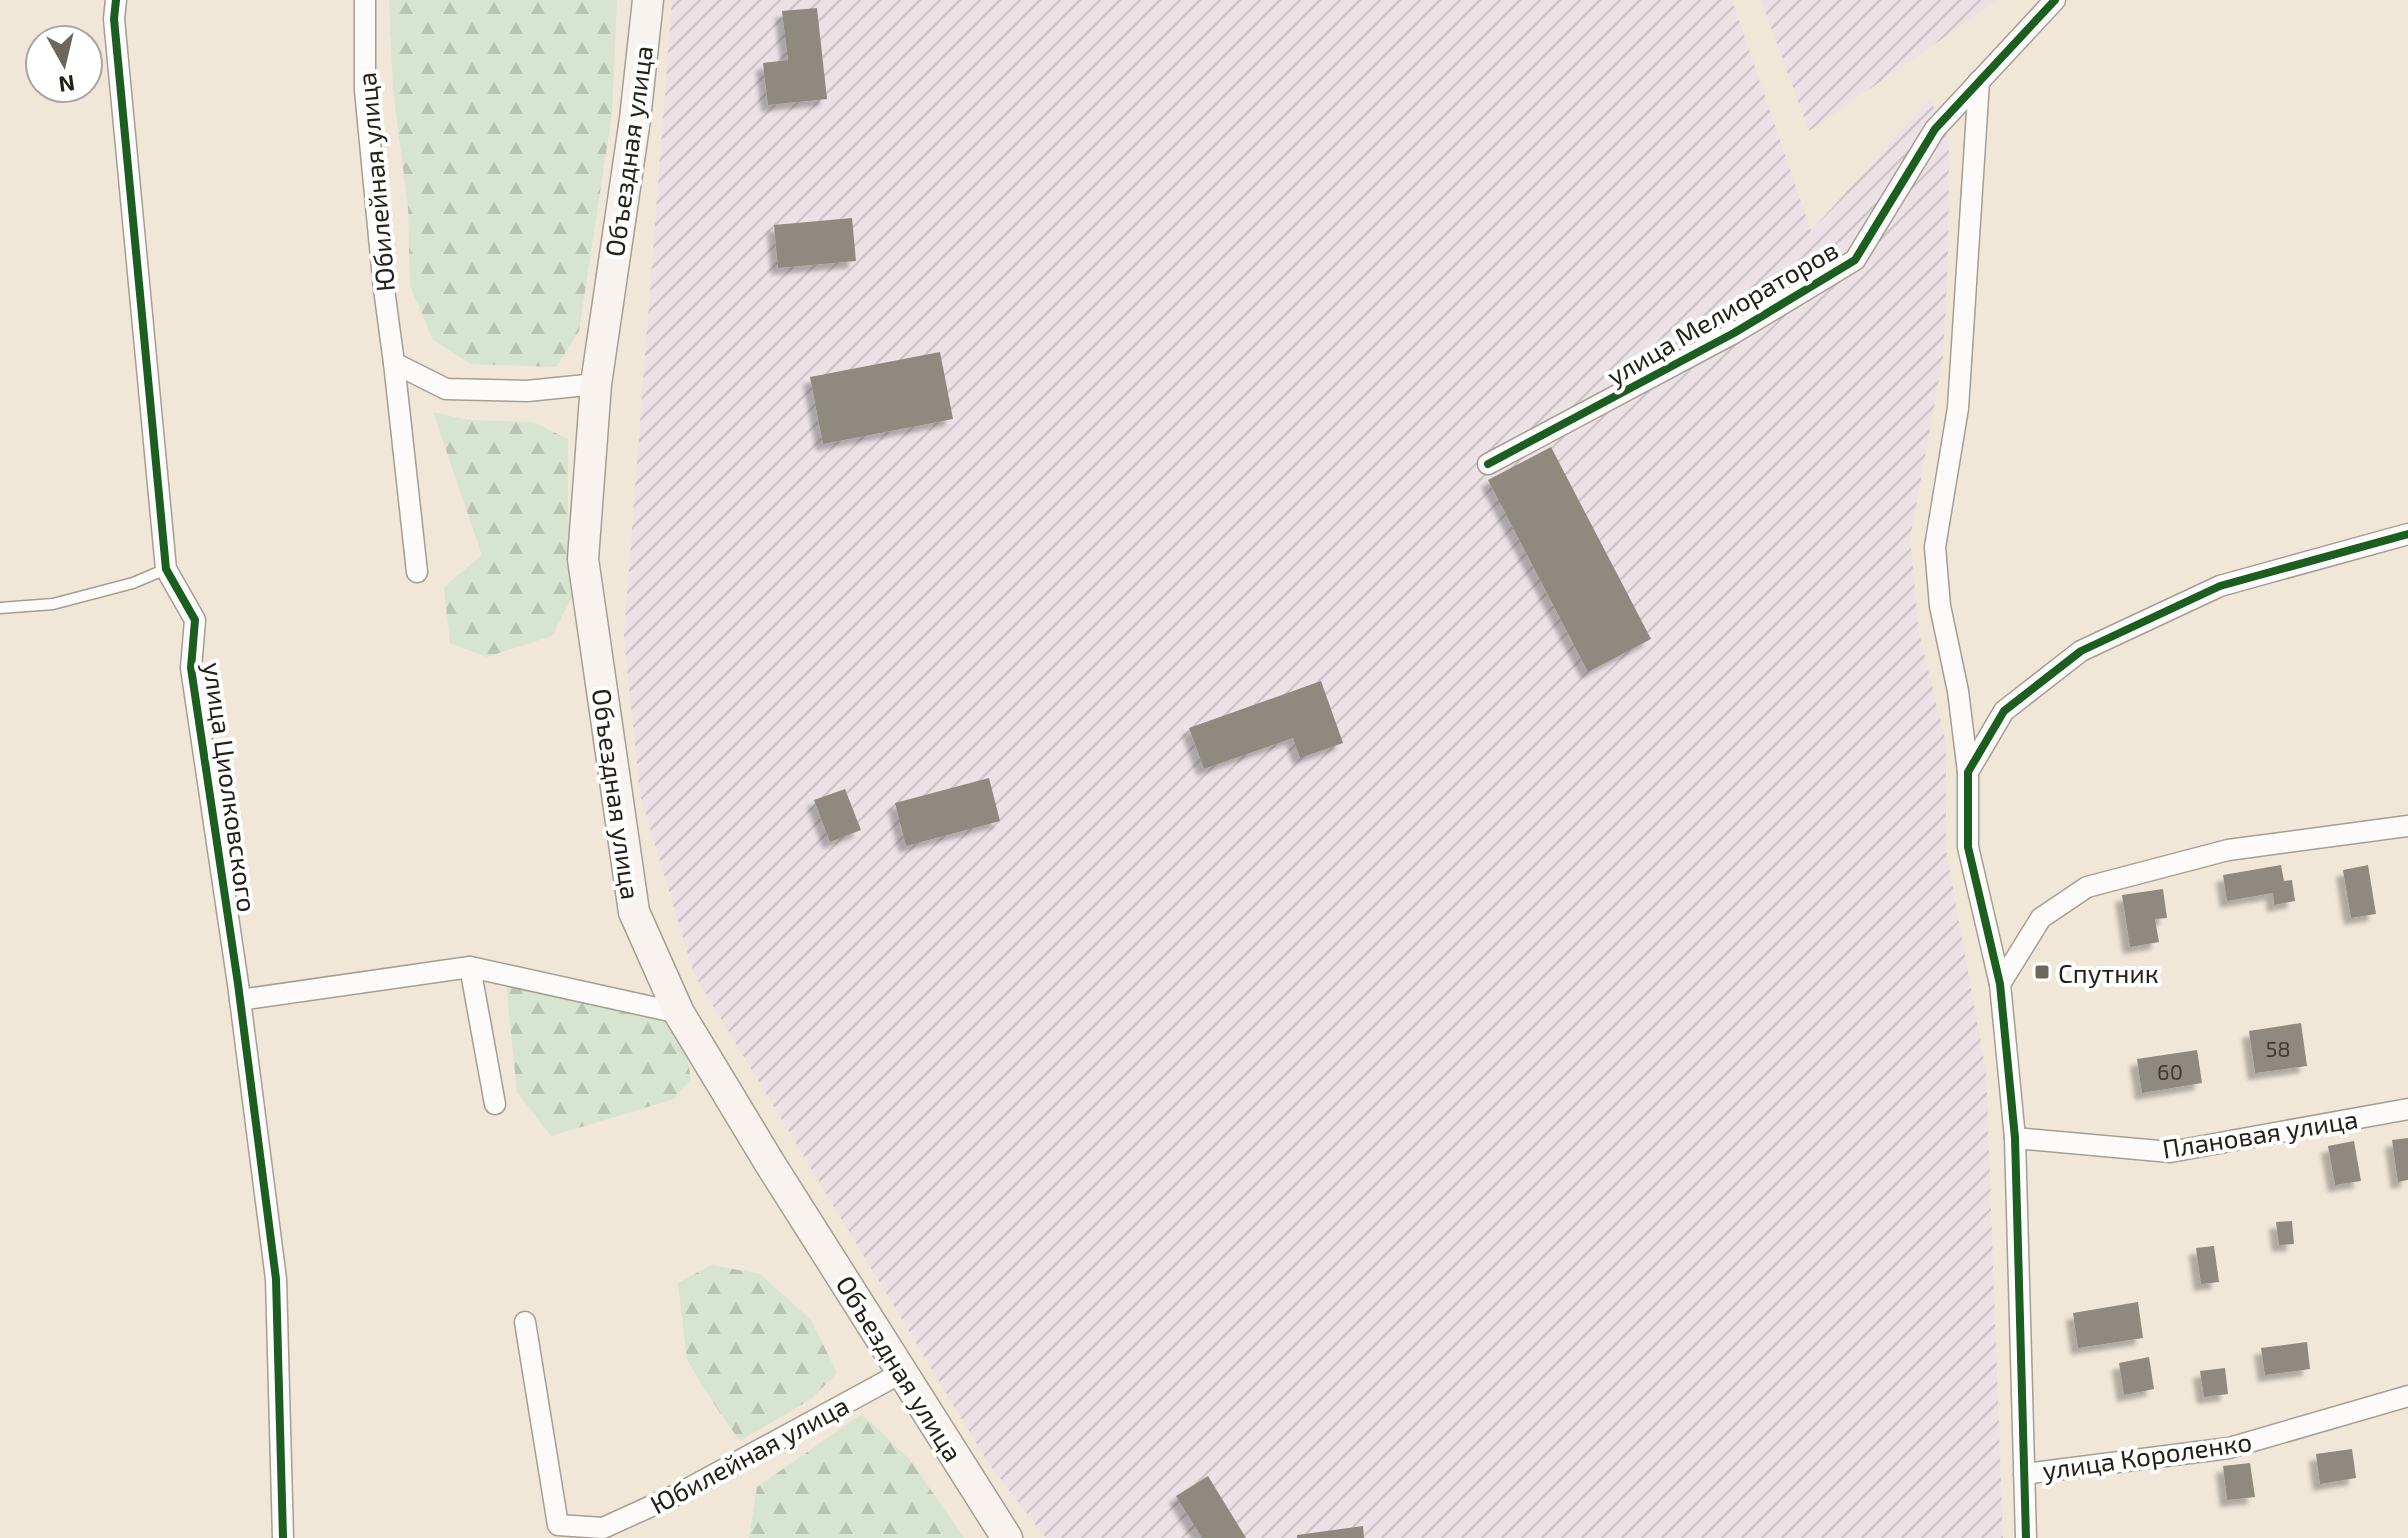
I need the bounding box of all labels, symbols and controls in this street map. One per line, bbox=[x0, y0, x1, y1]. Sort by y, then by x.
north arrow bbox=[24, 24, 104, 104]
street label: Объездная улица bbox=[598, 43, 659, 259]
text: N bbox=[57, 71, 77, 99]
street label: Юбилейная улица bbox=[350, 71, 401, 293]
street label: улица Мелиораторов bbox=[1601, 233, 1843, 392]
street label: улица Циолковского bbox=[197, 660, 264, 914]
street label: Объездная улица bbox=[586, 686, 647, 902]
place label: Спутник bbox=[2058, 957, 2159, 989]
marker: Спутник bbox=[2033, 963, 2051, 981]
house number: 58 bbox=[2265, 1035, 2291, 1061]
house number: 60 bbox=[2157, 1058, 2183, 1084]
street label: Плановая улица bbox=[2160, 1102, 2360, 1165]
street label: Объездная улица bbox=[830, 1270, 970, 1467]
street label: Юбилейная улица bbox=[644, 1389, 854, 1520]
street label: улица Короленко bbox=[2040, 1425, 2254, 1486]

